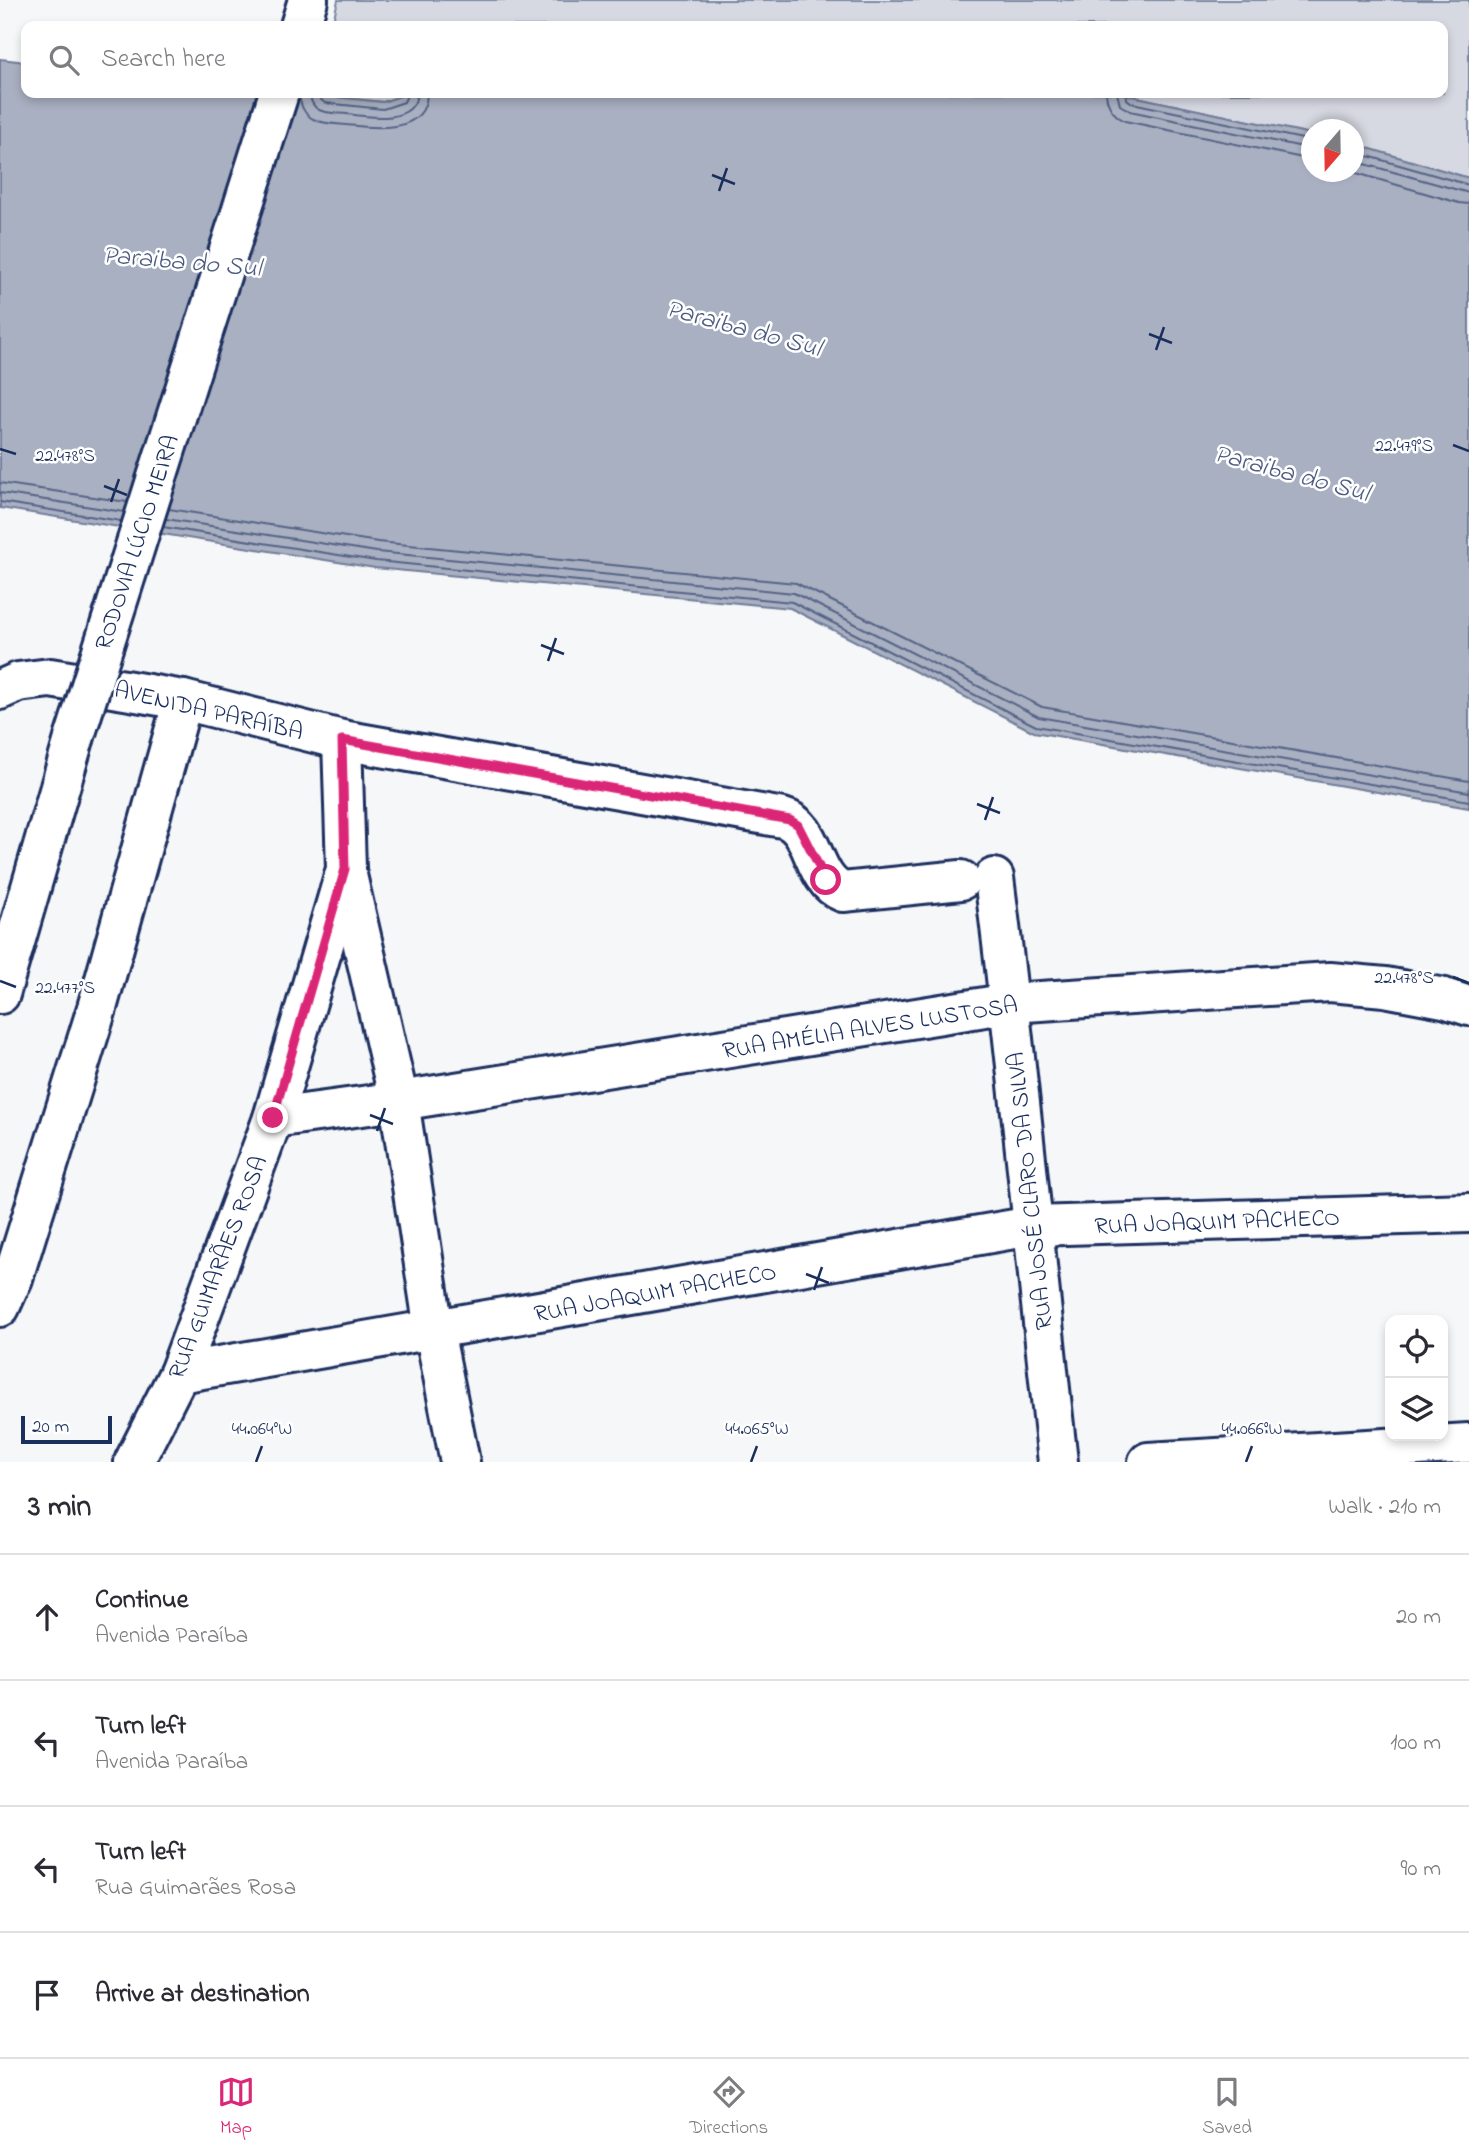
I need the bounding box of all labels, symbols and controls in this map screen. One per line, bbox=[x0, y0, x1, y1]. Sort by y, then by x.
search box bbox=[21, 21, 1448, 98]
icon: search bbox=[45, 41, 83, 79]
text: Search here bbox=[101, 41, 226, 79]
north arrow bbox=[1301, 119, 1364, 182]
water label: Paraiba do Sul bbox=[101, 237, 265, 289]
water label: Paraiba do Sul bbox=[661, 291, 828, 370]
street label: RODOVIA LÚCIO MEIRA bbox=[87, 431, 190, 655]
text: 22.479°S bbox=[1375, 434, 1433, 460]
water label: Paraiba do Sul bbox=[1209, 436, 1376, 515]
text: 22.478°S bbox=[35, 444, 95, 470]
street label: AVENIDA PARAÍBA bbox=[111, 674, 306, 751]
route start bbox=[810, 864, 841, 895]
text: 22.478°S bbox=[1374, 966, 1434, 992]
text: 22.477°S bbox=[35, 976, 95, 1002]
street label: RUA AMÉLIA ALVES LUSTOSA bbox=[720, 989, 1021, 1070]
street label: RUA JOSÉ CLARO DA SILVA bbox=[999, 1050, 1063, 1331]
route end bbox=[257, 1102, 288, 1133]
street label: RUA GUIMARÃES ROSA bbox=[161, 1151, 278, 1385]
street label: RUA JOAQUIM PACHECO bbox=[1094, 1202, 1340, 1245]
street label: RUA JOAQUIM PACHECO bbox=[532, 1256, 779, 1333]
map controls bbox=[1385, 1315, 1448, 1441]
button: locate bbox=[1385, 1315, 1448, 1378]
button: layers bbox=[1385, 1378, 1448, 1441]
scale bar bbox=[21, 1413, 112, 1445]
text: 20 m bbox=[32, 1414, 69, 1441]
text: 44.064°W bbox=[232, 1417, 292, 1443]
text: 44.065°W bbox=[725, 1417, 789, 1443]
text: 44.066°W bbox=[1222, 1417, 1282, 1443]
text: 3 min bbox=[28, 1486, 91, 1530]
text: Walk · 210 m bbox=[1328, 1491, 1441, 1524]
text: Continue bbox=[95, 1582, 188, 1620]
icon: ahead bbox=[28, 1598, 66, 1636]
text: 20 m bbox=[1396, 1601, 1441, 1634]
text: Avenida Paraíba bbox=[95, 1620, 248, 1653]
text: Turn left bbox=[95, 1708, 186, 1746]
icon: left bbox=[28, 1724, 66, 1762]
text: 100 m bbox=[1390, 1727, 1441, 1760]
text: Avenida Paraíba bbox=[95, 1746, 248, 1779]
text: Turn left bbox=[95, 1834, 186, 1872]
icon: left bbox=[28, 1850, 66, 1888]
text: 90 m bbox=[1401, 1853, 1441, 1886]
text: Rua Guimarães Rosa bbox=[95, 1872, 296, 1905]
icon: arrive bbox=[28, 1976, 66, 2014]
text: Arrive at destination bbox=[95, 1976, 310, 2014]
tab: Map bbox=[217, 2073, 255, 2142]
tab: Directions bbox=[689, 2073, 768, 2142]
tab: Saved bbox=[1202, 2073, 1252, 2142]

